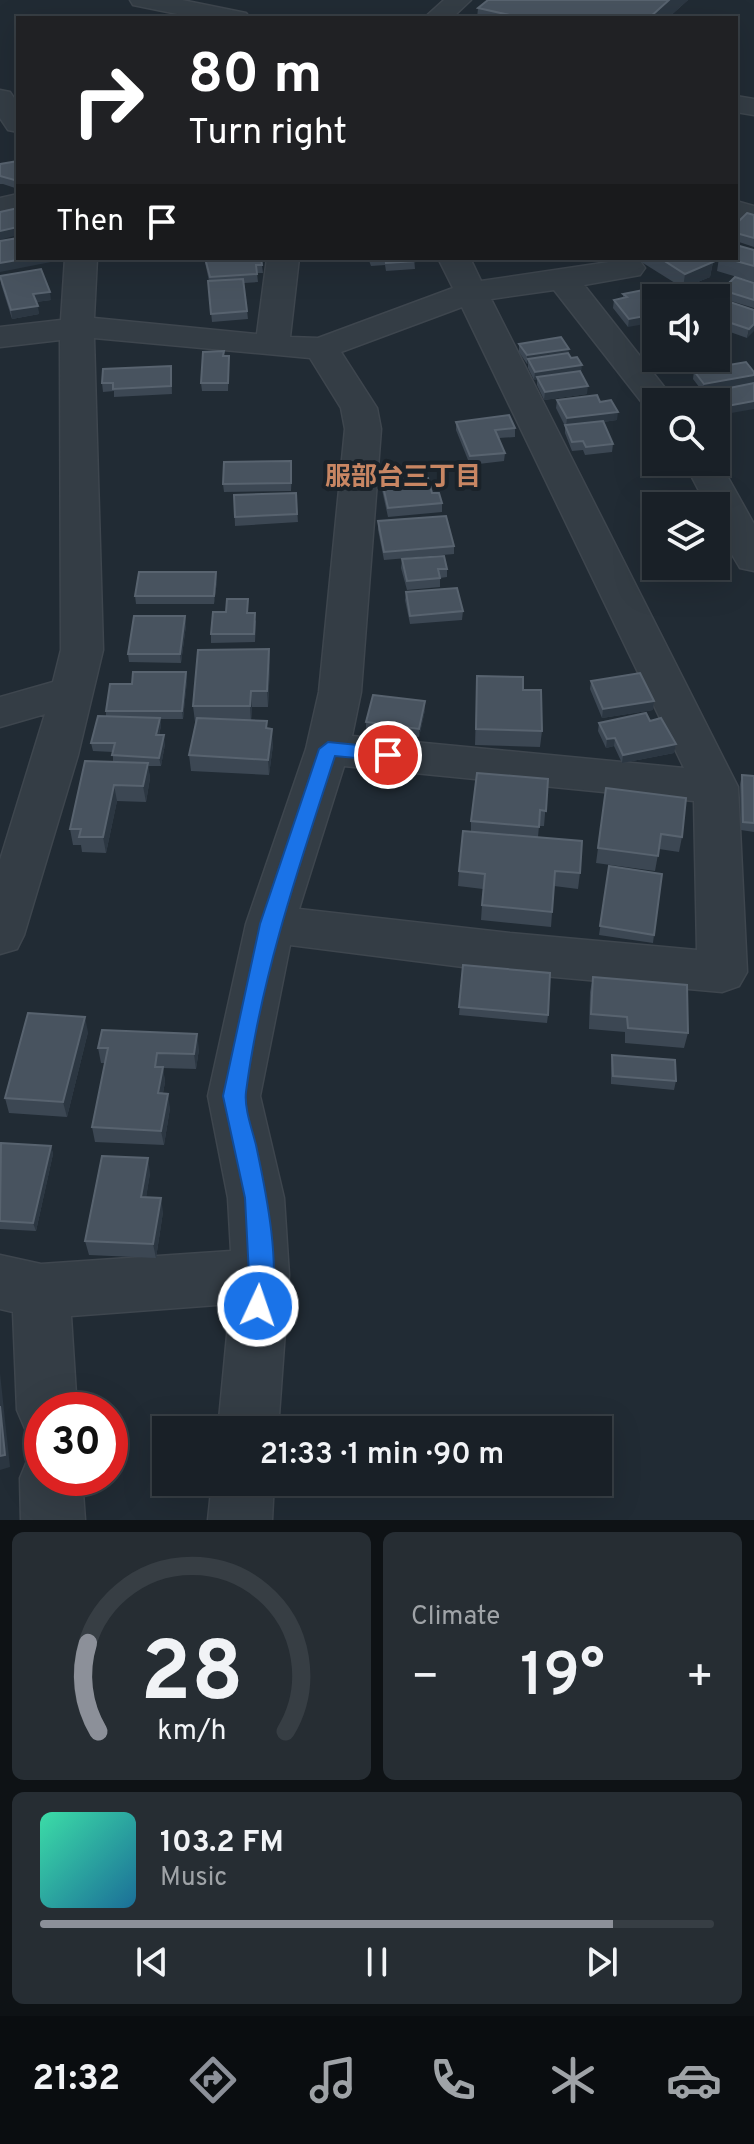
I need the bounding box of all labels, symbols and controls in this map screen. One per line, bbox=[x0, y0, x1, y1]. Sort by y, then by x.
text: 80 m bbox=[188, 42, 322, 112]
icon: right bbox=[56, 48, 160, 152]
text: Turn right bbox=[188, 111, 347, 157]
icon: arrive bbox=[140, 200, 184, 244]
text: Then bbox=[56, 204, 124, 241]
map controls bbox=[642, 284, 730, 580]
button: sound bbox=[642, 284, 730, 372]
button: search bbox=[642, 388, 730, 476]
district label: 服部台三丁目 bbox=[325, 462, 481, 495]
button: layers bbox=[642, 492, 730, 580]
pin bbox=[354, 721, 422, 789]
icon: arrive bbox=[366, 733, 410, 777]
position arrow bbox=[216, 1264, 300, 1348]
speed limit sign: 30 bbox=[24, 1392, 128, 1496]
text: 21:33 · 1 min · 90 m bbox=[260, 1437, 504, 1474]
text: Climate bbox=[411, 1601, 500, 1634]
text: 28 bbox=[140, 1625, 243, 1730]
text: 19° bbox=[520, 1641, 605, 1717]
text: − bbox=[411, 1651, 439, 1707]
text: + bbox=[686, 1651, 714, 1707]
text: km/h bbox=[157, 1714, 226, 1750]
text: 103.2 FM bbox=[160, 1825, 284, 1862]
text: Music bbox=[160, 1862, 227, 1895]
icon: previous bbox=[130, 1940, 174, 1984]
icon: pause bbox=[355, 1940, 399, 1984]
icon: next bbox=[580, 1940, 624, 1984]
icon: directions bbox=[185, 2052, 241, 2108]
icon: music bbox=[305, 2052, 361, 2108]
icon: phone bbox=[425, 2052, 481, 2108]
icon: climate bbox=[545, 2052, 601, 2108]
icon: car bbox=[666, 2052, 722, 2108]
text: 21:32 bbox=[32, 2057, 120, 2103]

